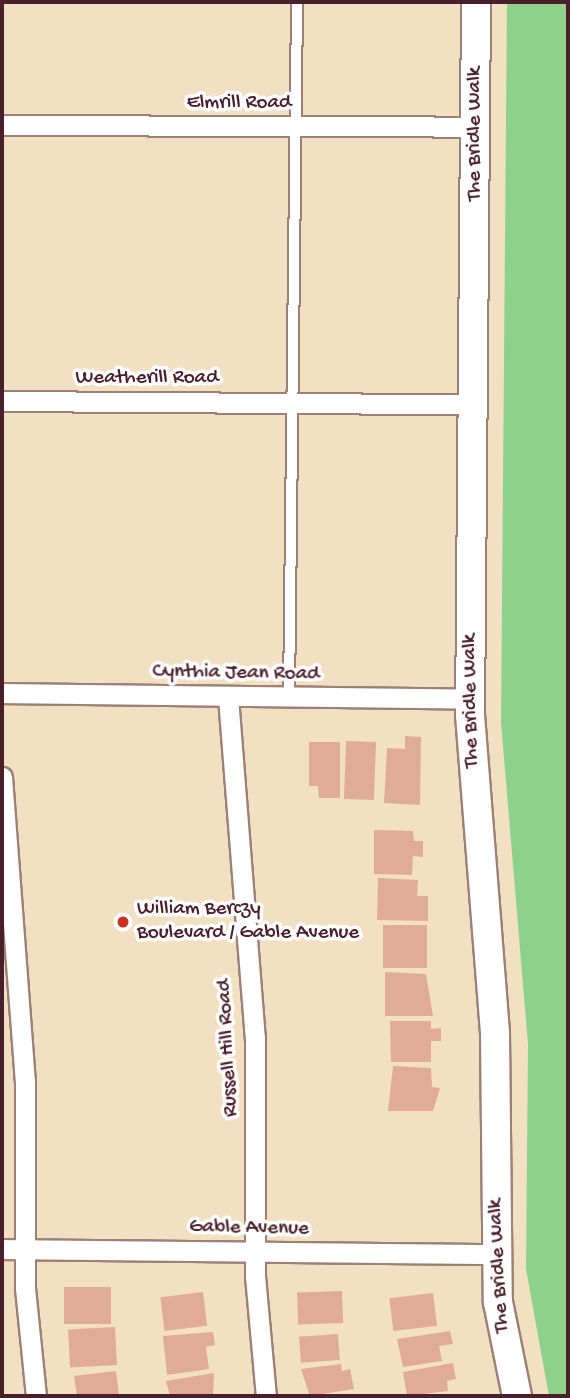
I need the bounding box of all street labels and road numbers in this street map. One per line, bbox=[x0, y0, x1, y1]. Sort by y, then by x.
street label: The Bridle Walk bbox=[463, 67, 489, 201]
street label: Elmrill Road bbox=[187, 91, 291, 117]
street label: Weatherill Road bbox=[75, 366, 219, 392]
street label: The Bridle Walk bbox=[458, 634, 486, 768]
street label: Cynthia Jean Road bbox=[152, 660, 320, 688]
street label: Russell Hill Road bbox=[213, 978, 245, 1118]
street label: The Bridle Walk bbox=[484, 1198, 516, 1334]
street label: Gable Avenue bbox=[189, 1215, 309, 1243]

